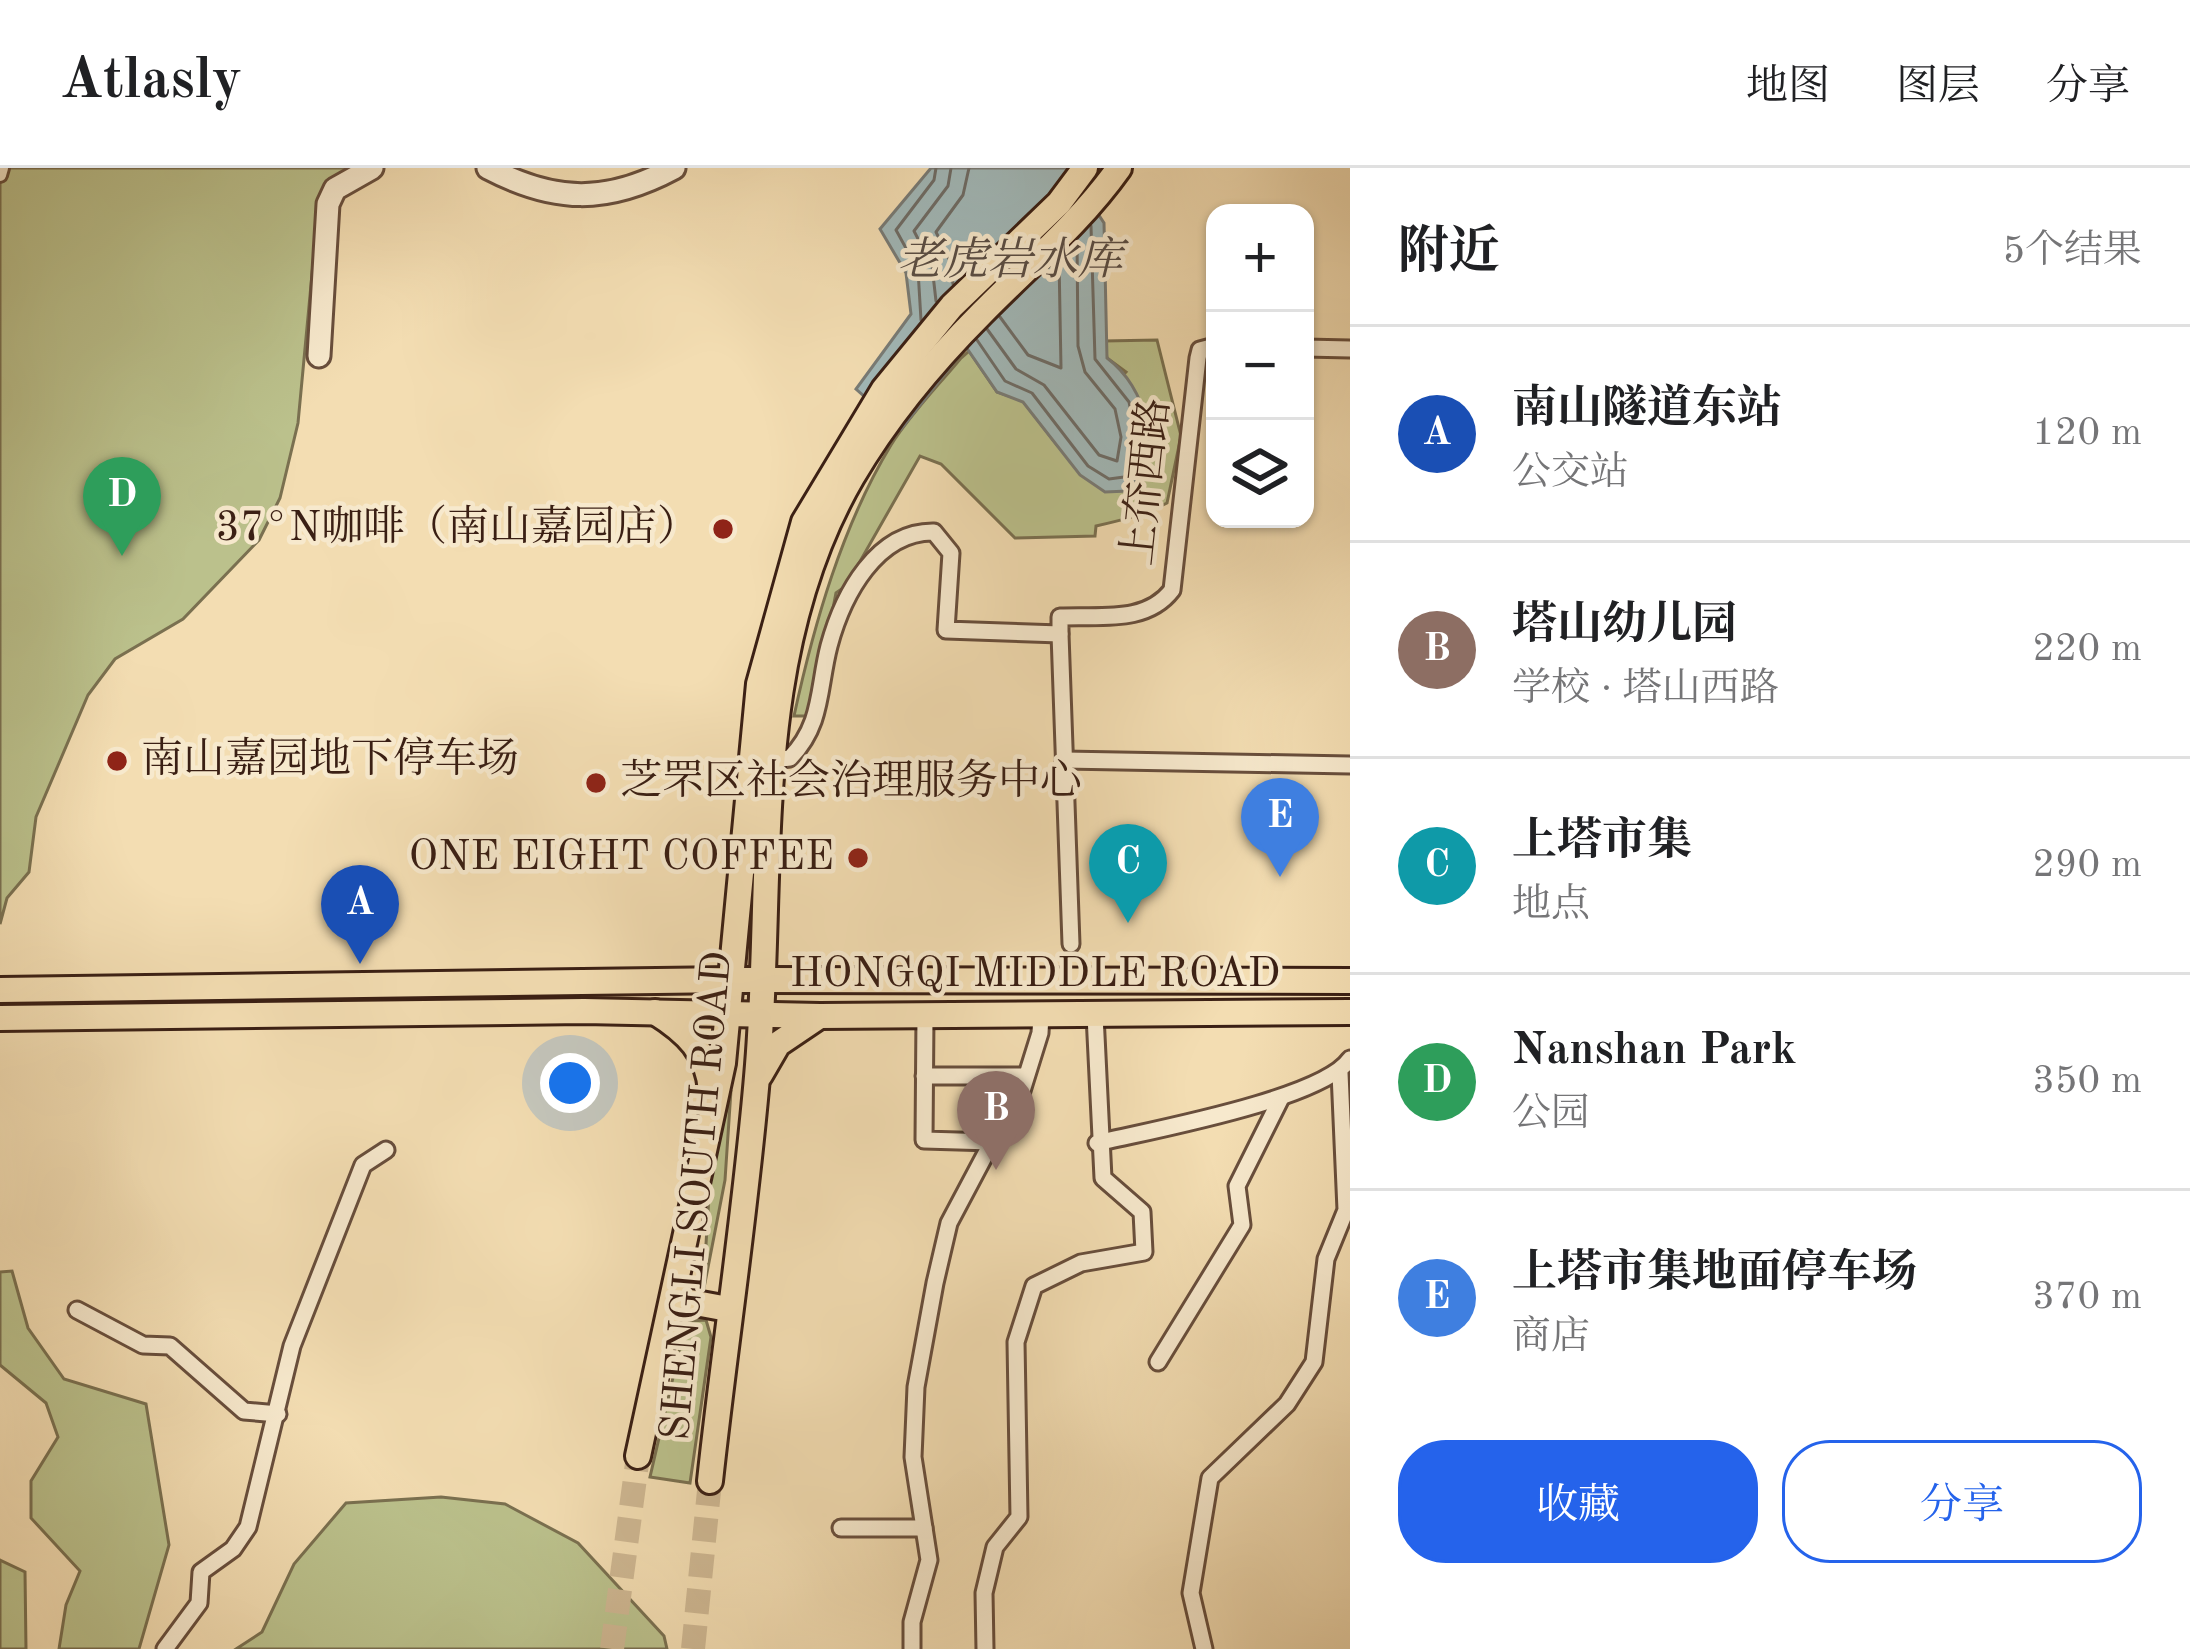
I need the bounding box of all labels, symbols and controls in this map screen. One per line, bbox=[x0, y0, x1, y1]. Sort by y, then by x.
text: Atlasly bbox=[60, 54, 242, 111]
text: 地图 bbox=[1746, 67, 1830, 109]
text: 图层 bbox=[1896, 67, 1980, 109]
text: 分享 bbox=[2046, 67, 2130, 109]
map controls bbox=[1206, 204, 1314, 528]
button: + bbox=[1206, 204, 1314, 312]
text: 附近 bbox=[1398, 228, 1500, 279]
text: 5个结果 bbox=[2002, 232, 2142, 271]
water label: 老虎岩水库 bbox=[897, 236, 1129, 285]
button: − bbox=[1206, 312, 1314, 420]
text: 南山隧道东站 bbox=[1512, 388, 1782, 433]
street label: 上夼西路 bbox=[1114, 396, 1178, 568]
text: A bbox=[1422, 414, 1452, 453]
text: 120 m bbox=[2032, 414, 2142, 453]
button: layers bbox=[1206, 420, 1314, 528]
text: 公交站 bbox=[1512, 454, 1629, 493]
pin: D bbox=[83, 457, 161, 556]
place label: 37°N咖啡（南山嘉园店） bbox=[216, 504, 699, 550]
marker: 37°N咖啡（南山嘉园店） bbox=[710, 516, 736, 542]
text: 塔山幼儿园 bbox=[1512, 604, 1737, 649]
text: B bbox=[1423, 630, 1451, 669]
text: 220 m bbox=[2032, 630, 2142, 669]
text: 学校 · 塔山西路 bbox=[1512, 670, 1779, 709]
place label: 南山嘉园地下停车场 bbox=[141, 736, 519, 782]
marker: 南山嘉园地下停车场 bbox=[104, 748, 130, 774]
place label: 芝罘区社会治理服务中心 bbox=[620, 758, 1082, 804]
marker: 芝罘区社会治理服务中心 bbox=[583, 770, 609, 796]
pin: E bbox=[1241, 778, 1319, 877]
text: 上塔市集 bbox=[1512, 820, 1692, 865]
pin: C bbox=[1089, 824, 1167, 923]
place label: ONE EIGHT COFFEE bbox=[409, 837, 834, 879]
marker: ONE EIGHT COFFEE bbox=[845, 845, 871, 871]
text: C bbox=[1424, 846, 1450, 885]
text: 290 m bbox=[2032, 846, 2142, 885]
pin: A bbox=[321, 865, 399, 964]
text: 地点 bbox=[1512, 886, 1590, 925]
street label: SHENGLI SOUTH ROAD bbox=[656, 950, 740, 1442]
street label: HONGQI MIDDLE ROAD bbox=[790, 954, 1280, 996]
text: Nanshan Park bbox=[1512, 1029, 1797, 1074]
your location bbox=[540, 1053, 600, 1113]
text: D bbox=[1422, 1062, 1452, 1101]
text: 350 m bbox=[2032, 1062, 2142, 1101]
pin: B bbox=[957, 1071, 1035, 1170]
text: 公园 bbox=[1512, 1095, 1590, 1134]
text: 上塔市集地面停车场 bbox=[1512, 1252, 1917, 1297]
text: E bbox=[1424, 1278, 1450, 1317]
text: 370 m bbox=[2032, 1278, 2142, 1317]
text: 商店 bbox=[1512, 1318, 1590, 1357]
button: 收藏 bbox=[1398, 1440, 1758, 1563]
button: 分享 bbox=[1782, 1440, 2142, 1563]

